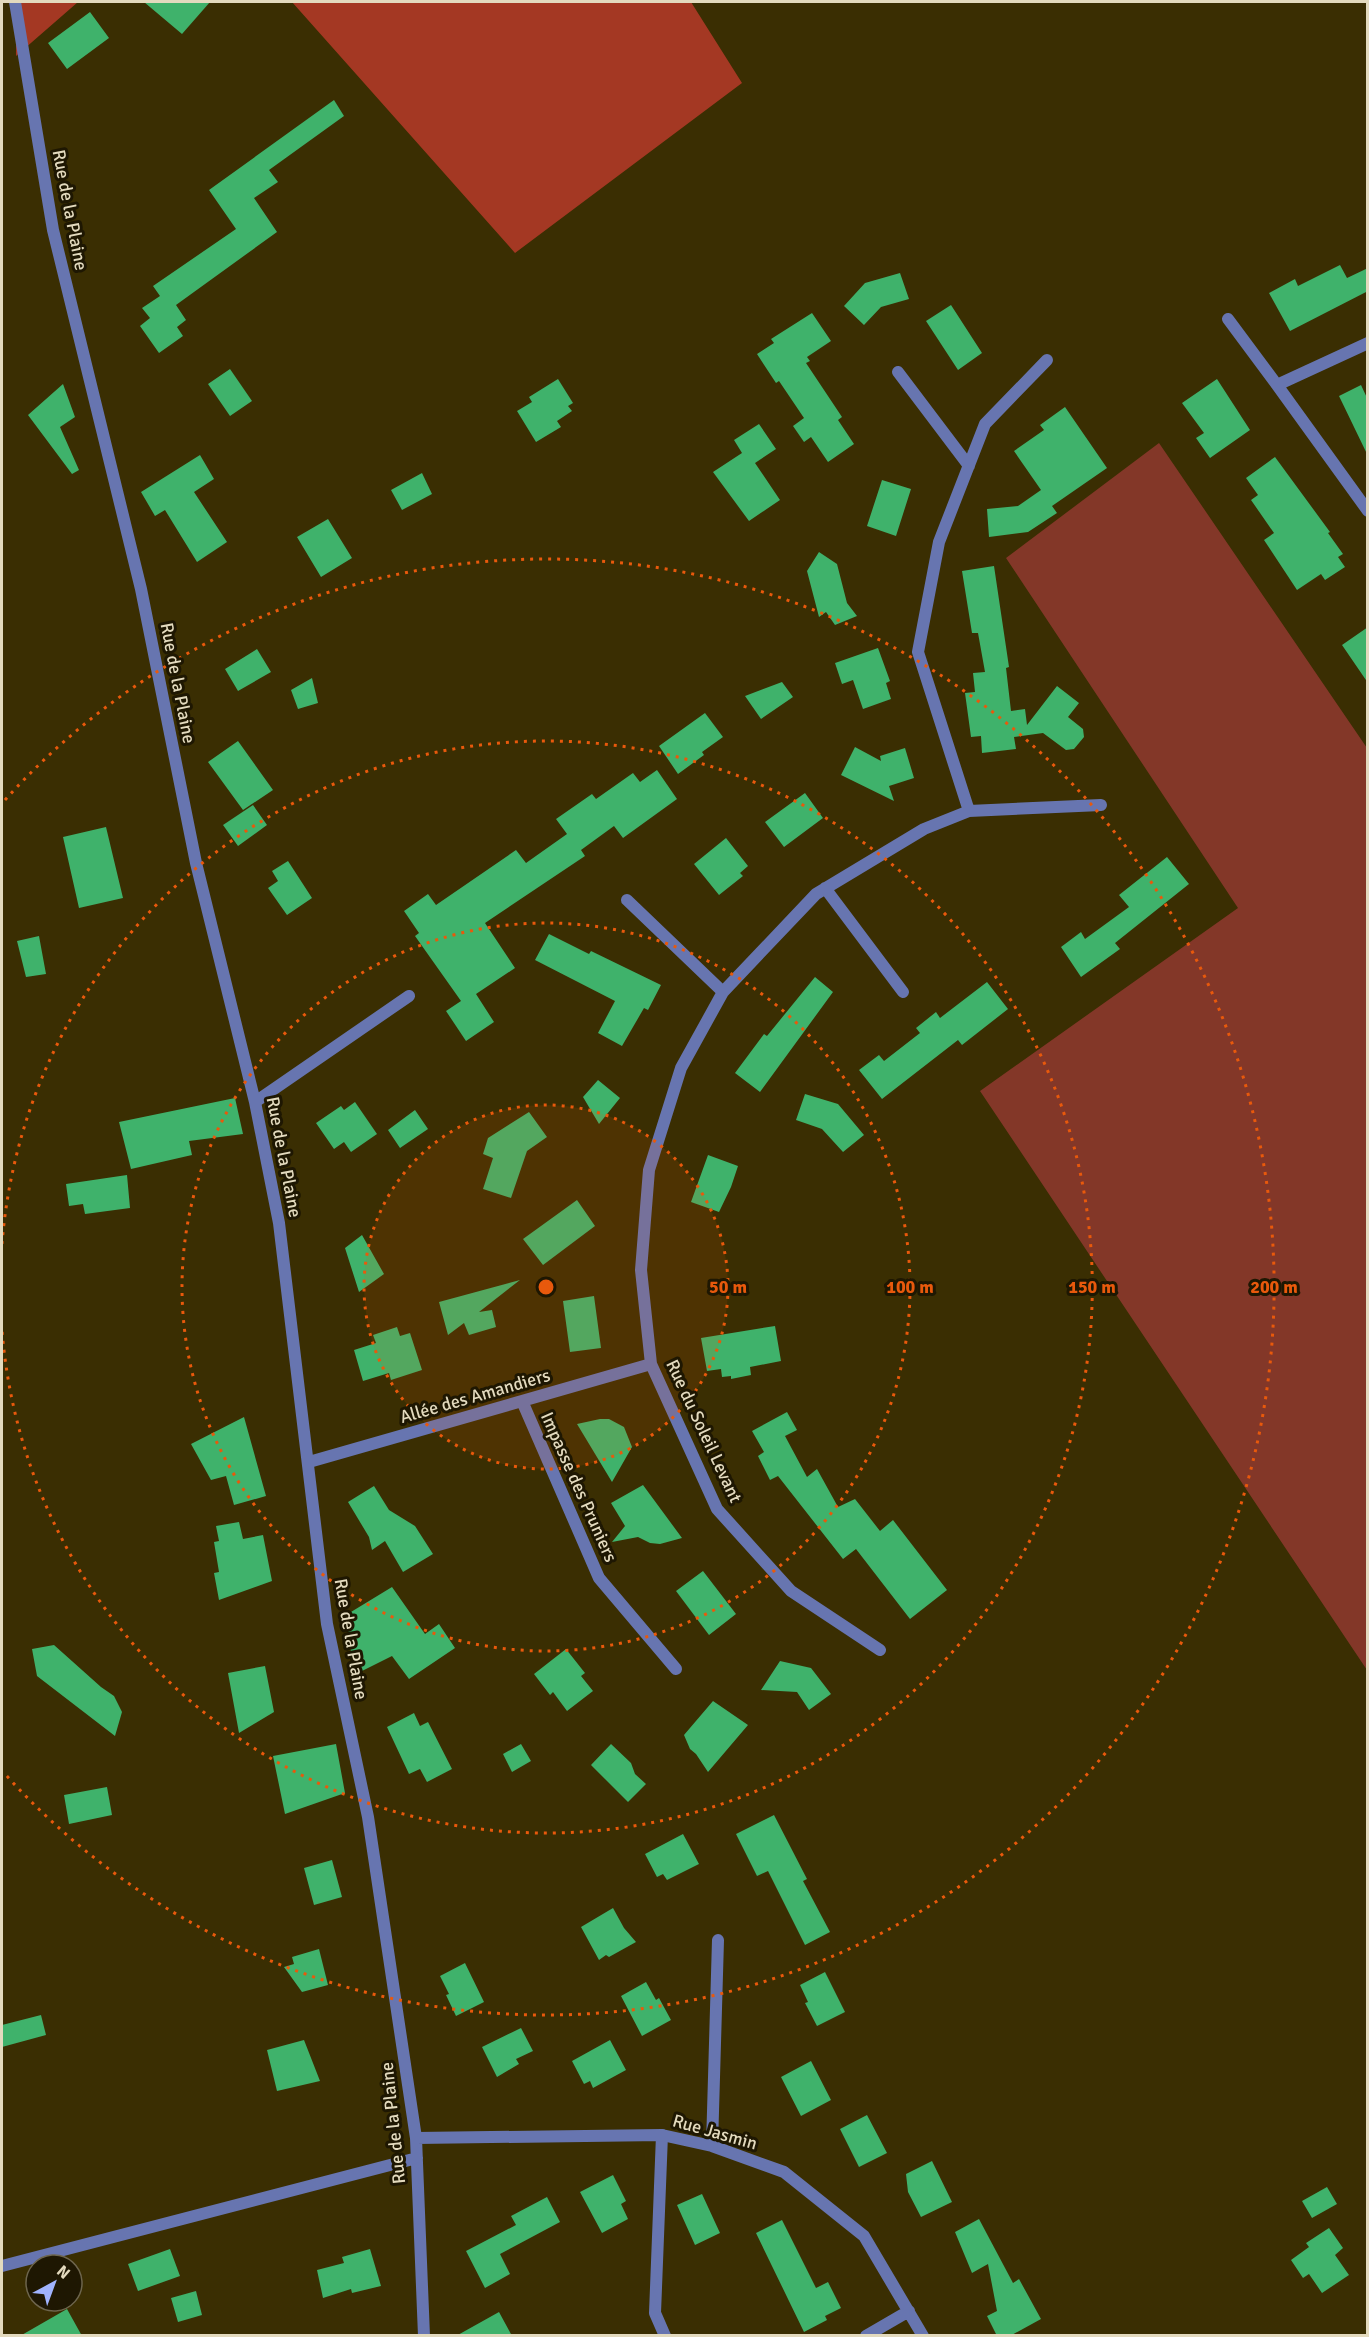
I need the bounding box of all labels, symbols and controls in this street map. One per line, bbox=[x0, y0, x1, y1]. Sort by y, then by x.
street label: Rue de la Plaine bbox=[48, 148, 92, 272]
street label: Rue de la Plaine bbox=[156, 621, 200, 745]
street label: Rue de la Plaine bbox=[262, 1095, 306, 1219]
text: 50 m bbox=[709, 1276, 747, 1298]
text: 100 m bbox=[886, 1276, 934, 1298]
text: 150 m bbox=[1068, 1276, 1116, 1298]
text: 200 m bbox=[1250, 1276, 1298, 1298]
centre of rings bbox=[536, 1277, 556, 1297]
street label: Rue du Soleil Levant bbox=[661, 1356, 747, 1506]
street label: Allée des Amandiers bbox=[397, 1364, 553, 1428]
street label: Impasse des Pruniers bbox=[536, 1409, 622, 1566]
street label: Rue de la Plaine bbox=[330, 1577, 372, 1701]
street label: Rue de la Plaine bbox=[376, 2061, 410, 2185]
street label: Rue Jasmin bbox=[670, 2109, 760, 2155]
north arrow bbox=[24, 2253, 84, 2313]
text: N bbox=[52, 2261, 74, 2284]

